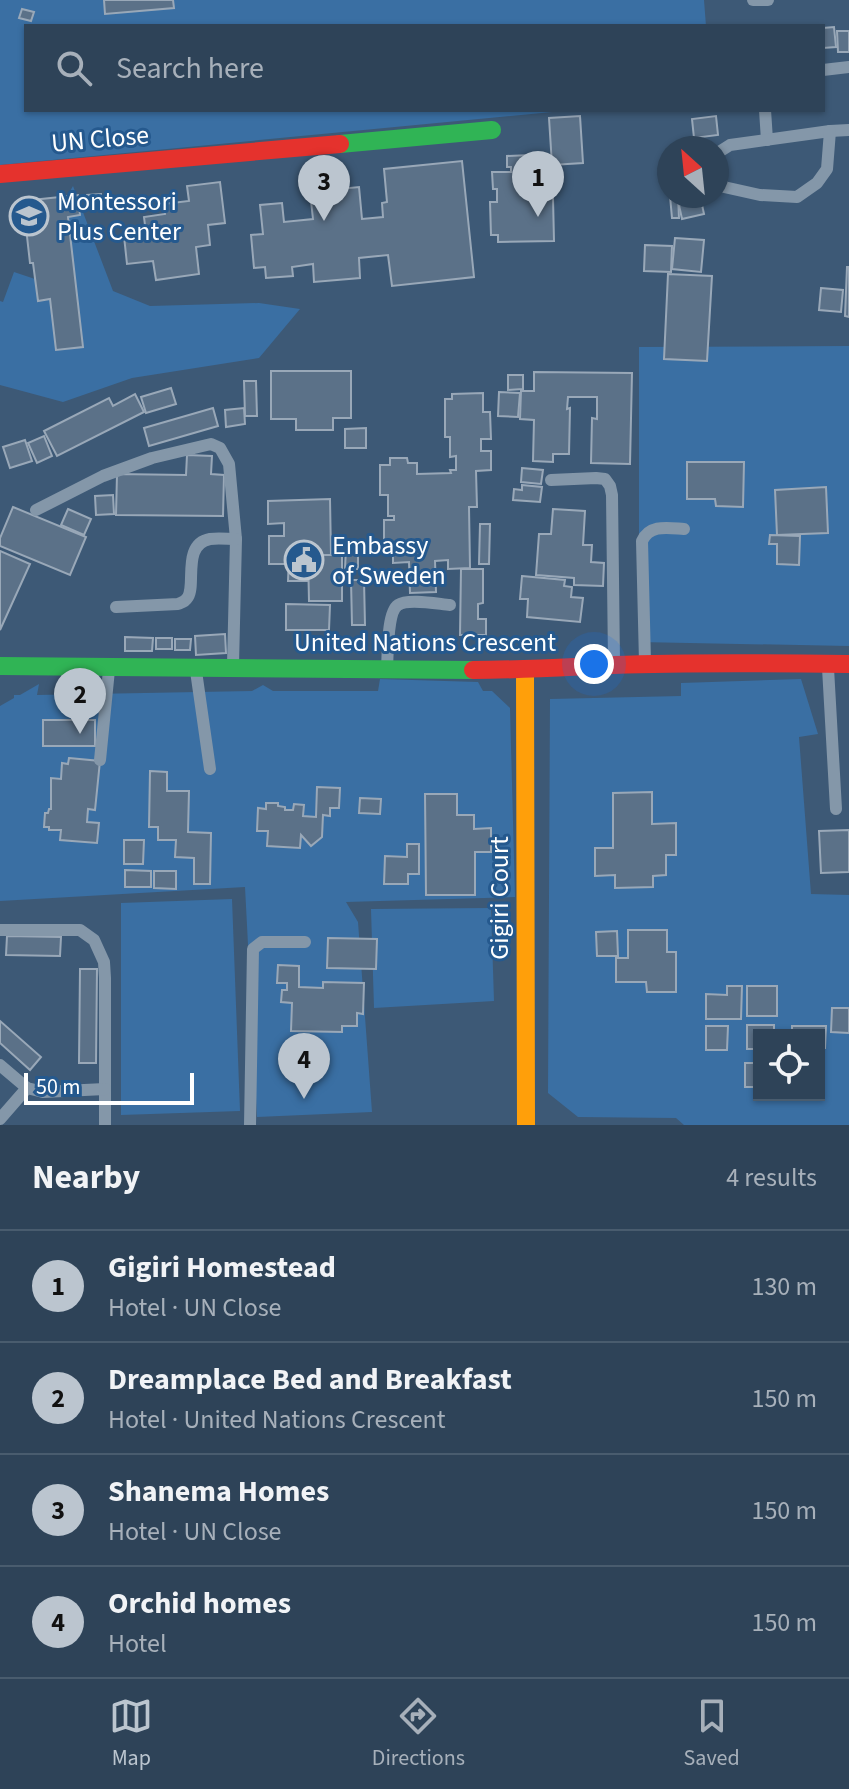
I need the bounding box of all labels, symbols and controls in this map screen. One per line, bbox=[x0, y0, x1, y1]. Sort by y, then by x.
search box bbox=[24, 24, 825, 112]
icon: search bbox=[52, 46, 96, 90]
text: Search here bbox=[116, 47, 264, 90]
street label: UN Close bbox=[50, 116, 150, 162]
north arrow bbox=[657, 136, 729, 208]
pin: 1 bbox=[512, 151, 564, 217]
pin: 3 bbox=[298, 155, 350, 221]
place label: Montessori Plus Center bbox=[57, 183, 182, 250]
school or university icon: Montessori Plus Center bbox=[8, 195, 50, 237]
place label: Embassy of Sweden bbox=[332, 527, 446, 594]
public building icon: Embassy of Sweden bbox=[283, 539, 325, 581]
street label: United Nations Crescent bbox=[294, 624, 556, 661]
your location bbox=[574, 644, 614, 684]
pin: 2 bbox=[54, 668, 106, 734]
street label: Gigiri Court bbox=[481, 836, 518, 960]
map controls bbox=[753, 1029, 825, 1101]
button: locate bbox=[753, 1029, 825, 1101]
pin: 4 bbox=[278, 1033, 330, 1099]
scale bar bbox=[24, 1069, 194, 1105]
text: 50 m bbox=[36, 1071, 81, 1103]
text: Nearby bbox=[32, 1153, 140, 1202]
text: 4 results bbox=[726, 1159, 817, 1196]
text: Gigiri Homestead bbox=[108, 1246, 336, 1289]
text: 1 bbox=[51, 1268, 65, 1305]
text: 130 m bbox=[751, 1268, 817, 1305]
text: Hotel · UN Close bbox=[108, 1289, 282, 1326]
text: Dreamplace Bed and Breakfast bbox=[108, 1358, 512, 1401]
text: 2 bbox=[51, 1380, 65, 1417]
text: 150 m bbox=[751, 1380, 817, 1417]
text: Hotel · United Nations Crescent bbox=[108, 1401, 446, 1438]
text: Shanema Homes bbox=[108, 1470, 329, 1513]
text: 3 bbox=[51, 1492, 65, 1529]
text: 150 m bbox=[751, 1492, 817, 1529]
text: Hotel · UN Close bbox=[108, 1513, 282, 1550]
text: Orchid homes bbox=[108, 1582, 291, 1625]
text: 4 bbox=[51, 1604, 65, 1641]
text: 150 m bbox=[751, 1604, 817, 1641]
text: Hotel bbox=[108, 1625, 167, 1662]
tab: Map bbox=[109, 1694, 153, 1774]
tab: Directions bbox=[372, 1694, 465, 1774]
tab: Saved bbox=[684, 1694, 740, 1774]

